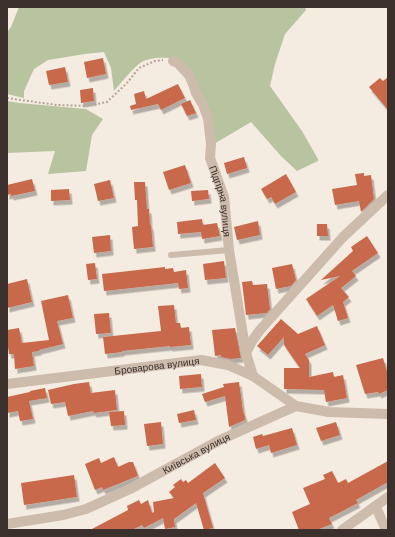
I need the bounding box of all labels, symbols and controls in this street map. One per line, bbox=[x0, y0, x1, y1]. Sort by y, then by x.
street label: Підгірна вулиця bbox=[207, 164, 233, 237]
street label: Броварова вулиця bbox=[114, 355, 200, 377]
street label: Київська вулиця bbox=[161, 431, 232, 476]

